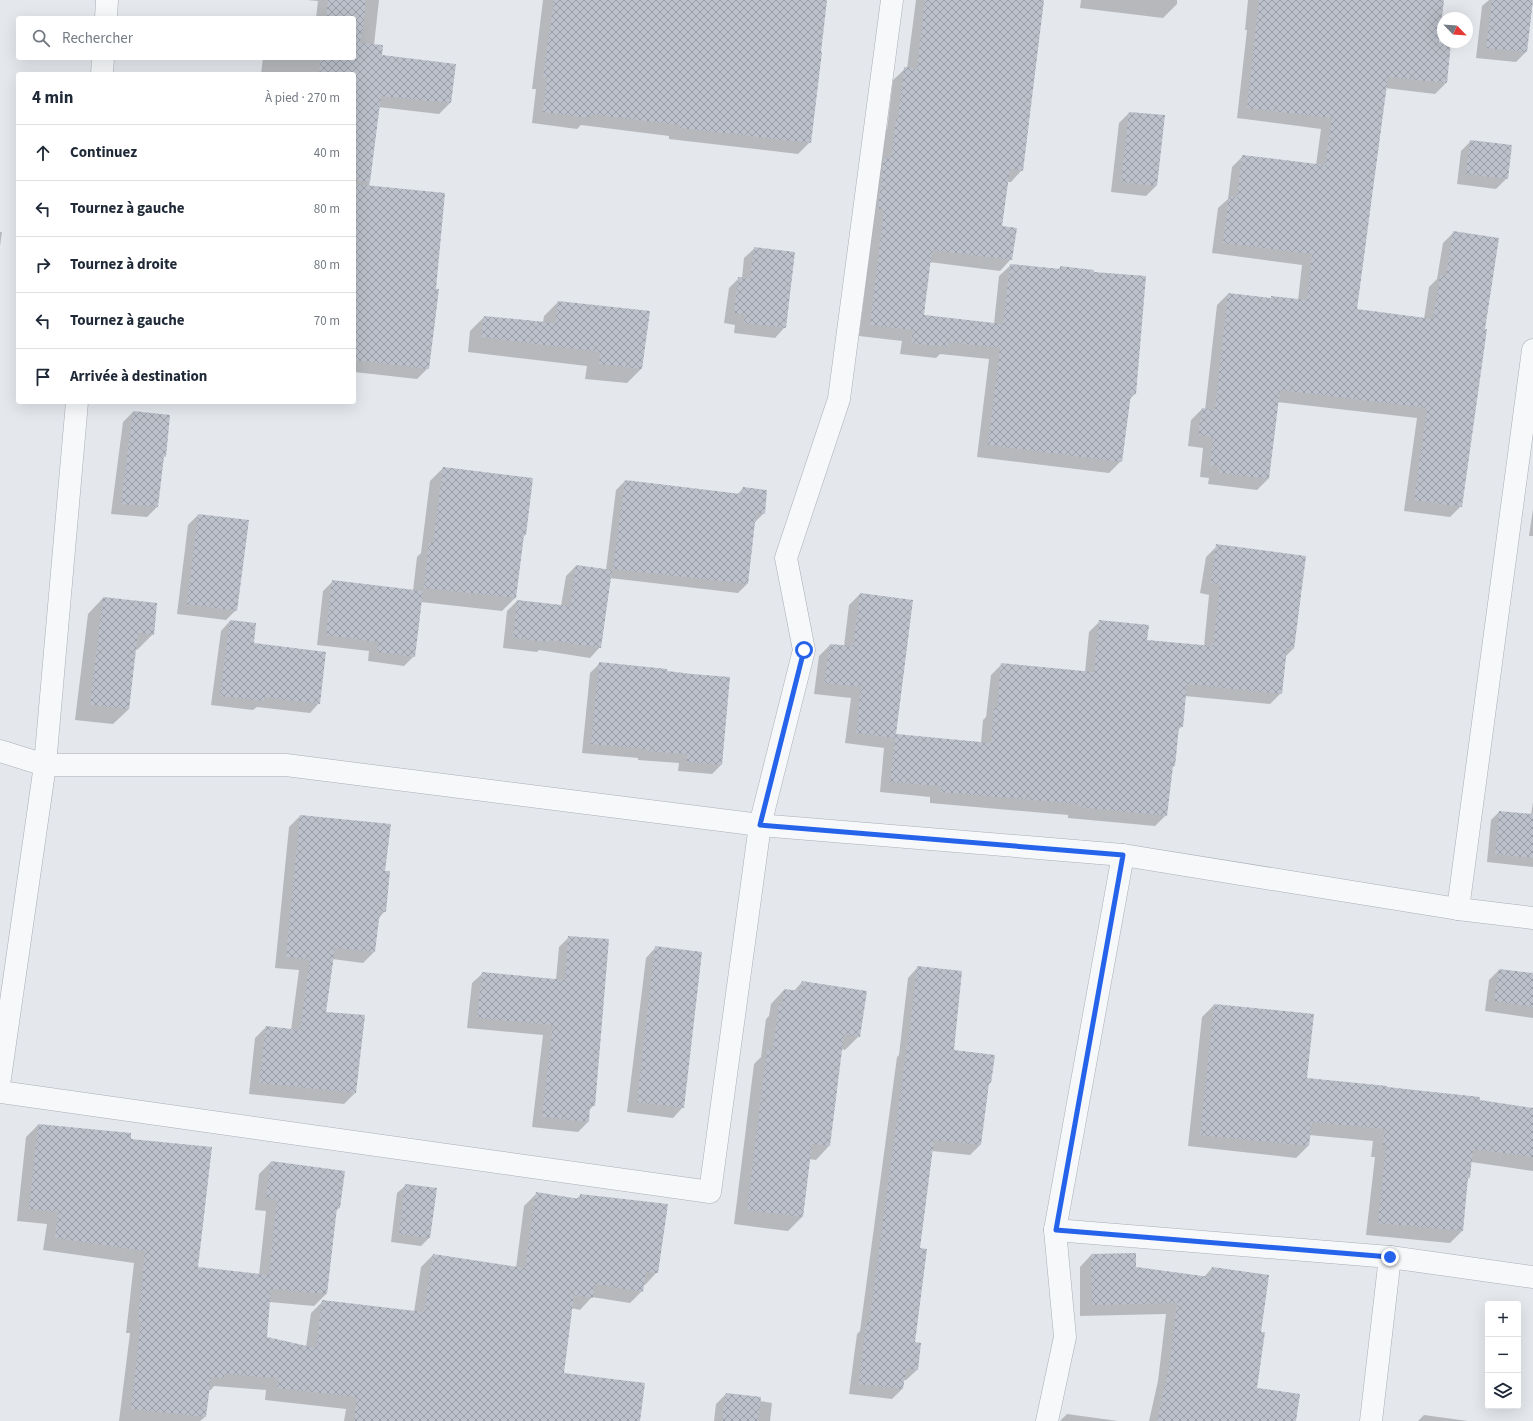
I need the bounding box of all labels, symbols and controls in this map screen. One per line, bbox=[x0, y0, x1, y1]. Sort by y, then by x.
north arrow bbox=[1437, 12, 1473, 48]
search box bbox=[16, 16, 356, 60]
icon: search bbox=[30, 27, 52, 49]
text: Rechercher bbox=[62, 28, 133, 49]
text: 4 min bbox=[32, 86, 73, 110]
text: À pied · 270 m bbox=[265, 89, 340, 107]
icon: ahead bbox=[32, 142, 54, 164]
text: Continuez bbox=[70, 142, 137, 163]
text: 40 m bbox=[314, 144, 340, 162]
icon: left bbox=[32, 198, 54, 220]
text: Tournez à gauche bbox=[70, 198, 185, 219]
text: 80 m bbox=[314, 200, 340, 218]
icon: right bbox=[32, 254, 54, 276]
text: Tournez à droite bbox=[70, 254, 177, 275]
text: 80 m bbox=[314, 256, 340, 274]
icon: left bbox=[32, 310, 54, 332]
text: Tournez à gauche bbox=[70, 310, 185, 331]
text: 70 m bbox=[314, 312, 340, 330]
icon: arrive bbox=[32, 366, 54, 388]
text: Arrivée à destination bbox=[70, 366, 207, 387]
route start bbox=[795, 641, 813, 659]
route end bbox=[1381, 1248, 1399, 1266]
map controls bbox=[1485, 1301, 1521, 1409]
button: + bbox=[1485, 1301, 1521, 1337]
button: − bbox=[1485, 1337, 1521, 1373]
button: layers bbox=[1485, 1373, 1521, 1409]

